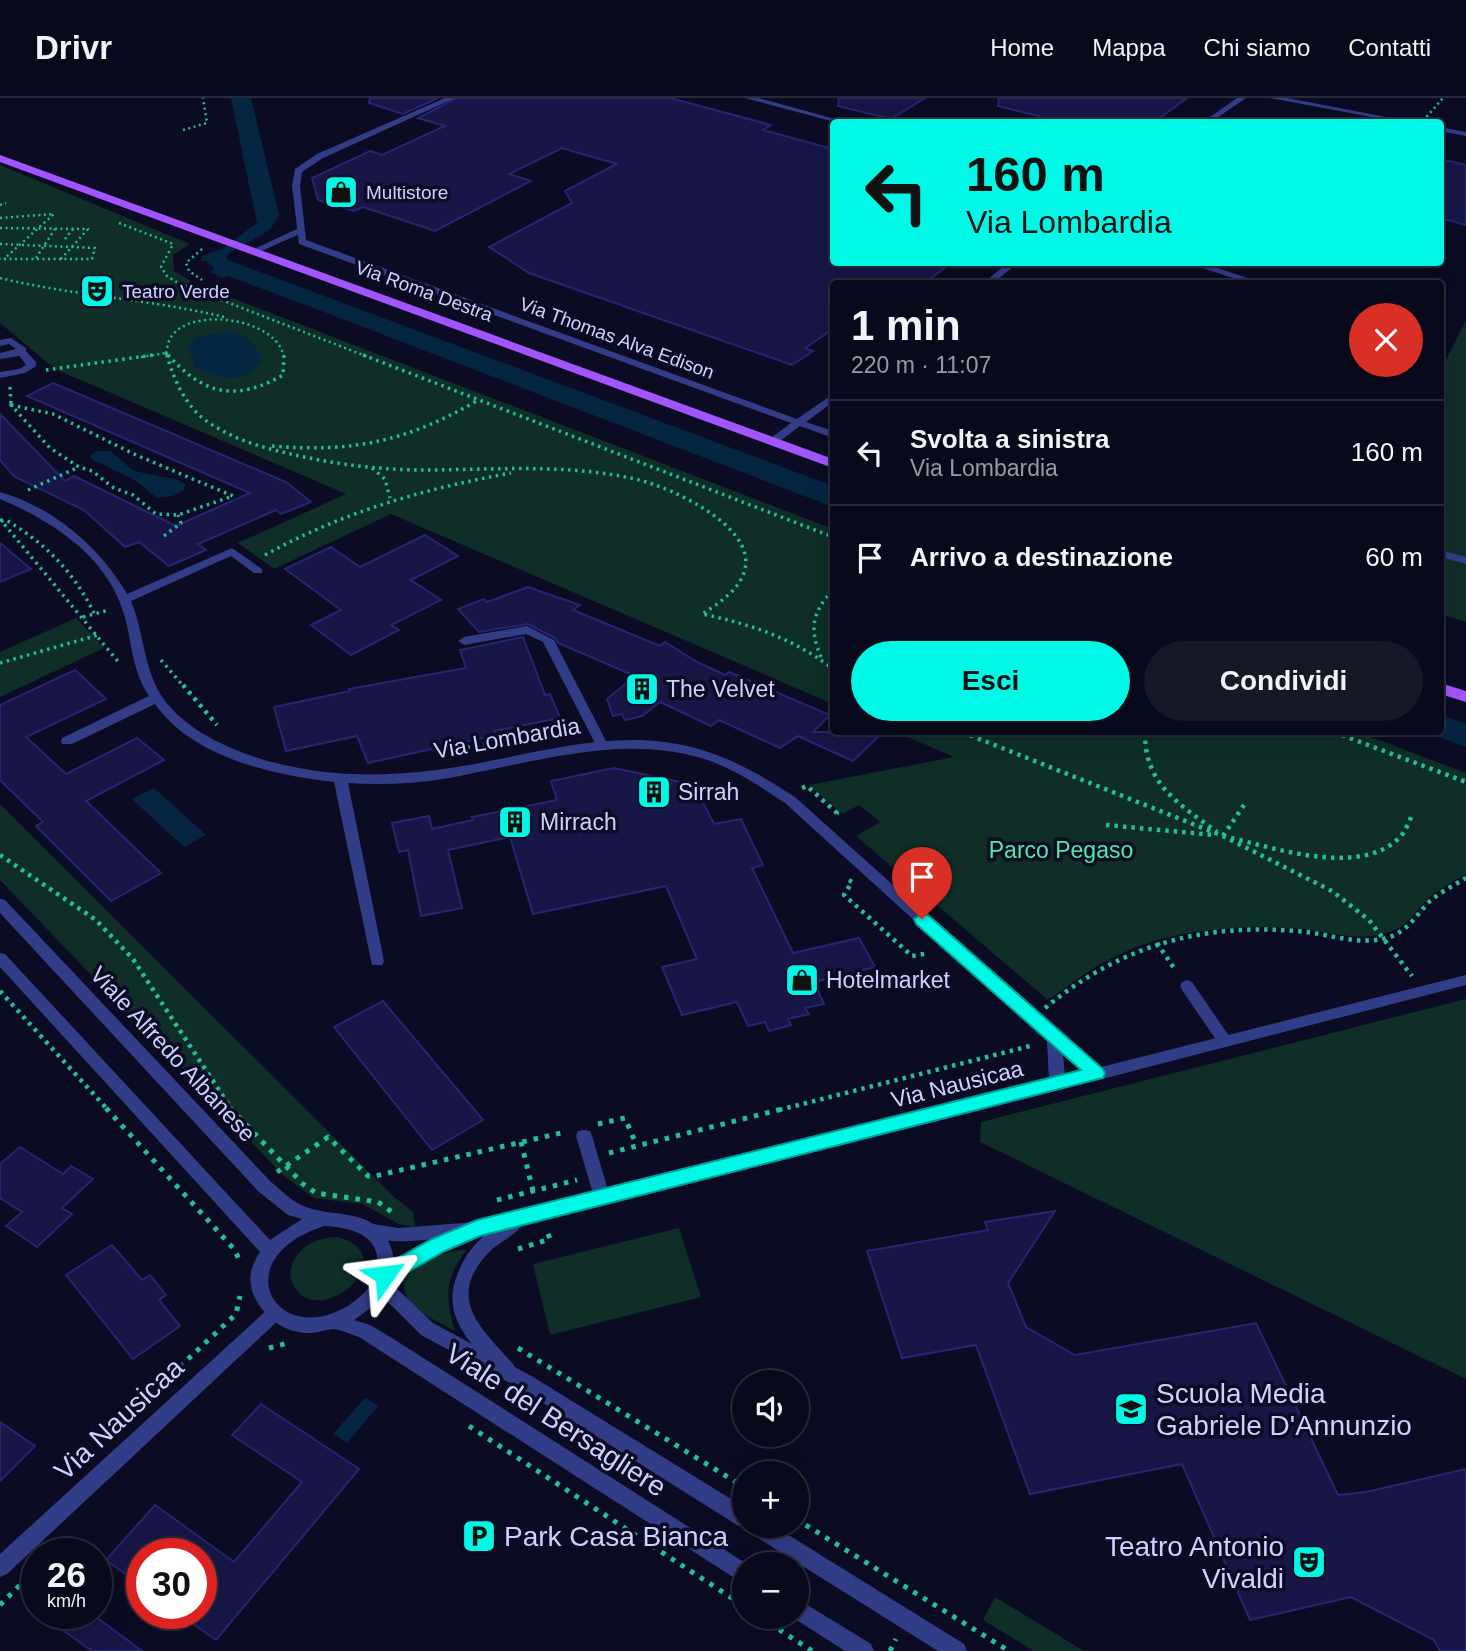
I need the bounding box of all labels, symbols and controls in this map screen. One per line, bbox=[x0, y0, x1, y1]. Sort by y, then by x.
text: Drivr bbox=[35, 29, 112, 66]
text: Home bbox=[990, 34, 1054, 61]
text: Mappa bbox=[1092, 34, 1166, 61]
text: Chi siamo bbox=[1204, 34, 1310, 61]
text: Contatti bbox=[1348, 34, 1431, 61]
icon: left bbox=[851, 147, 942, 238]
text: 160 m bbox=[966, 147, 1105, 201]
shop icon: Multistore bbox=[322, 173, 360, 211]
place label: Multistore bbox=[366, 182, 448, 203]
text: Via Lombardia bbox=[966, 204, 1172, 240]
street label: Via Roma Destra bbox=[353, 256, 496, 326]
theatre icon: Teatro Verde bbox=[78, 272, 116, 310]
place label: Teatro Verde bbox=[122, 281, 230, 302]
street label: Via Thomas Alva Edison bbox=[517, 293, 717, 383]
text: 1 min bbox=[851, 302, 961, 349]
button: close bbox=[1349, 303, 1423, 377]
text: 220 m · 11:07 bbox=[851, 352, 991, 378]
text: Svolta a sinistra bbox=[910, 424, 1109, 454]
icon: left bbox=[851, 434, 889, 472]
text: 160 m bbox=[1351, 437, 1423, 467]
text: Via Lombardia bbox=[910, 455, 1058, 481]
icon: arrive bbox=[851, 539, 889, 577]
text: Arrivo a destinazione bbox=[910, 542, 1173, 572]
text: 60 m bbox=[1365, 542, 1423, 572]
button: Esci bbox=[851, 641, 1130, 721]
button: Condividi bbox=[1144, 641, 1423, 721]
building icon: The Velvet bbox=[623, 670, 661, 708]
place label: The Velvet bbox=[666, 676, 775, 702]
street label: Via Lombardia bbox=[432, 712, 582, 764]
building icon: Sirrah bbox=[635, 773, 673, 811]
place label: Sirrah bbox=[678, 779, 739, 805]
building icon: Mirrach bbox=[496, 803, 534, 841]
place label: Mirrach bbox=[540, 809, 617, 835]
park label: Parco Pegaso bbox=[989, 837, 1133, 863]
pin bbox=[892, 847, 952, 919]
icon: arrive bbox=[903, 858, 941, 896]
street label: Viale Alfredo Albanese bbox=[85, 961, 261, 1147]
shop icon: Hotelmarket bbox=[783, 961, 821, 999]
place label: Hotelmarket bbox=[826, 967, 951, 993]
street label: Via Nausicaa bbox=[888, 1055, 1026, 1113]
position arrow bbox=[348, 1238, 422, 1312]
street label: Viale del Bersagliere bbox=[440, 1337, 672, 1503]
street label: Via Nausicaa bbox=[48, 1351, 190, 1486]
map controls bbox=[732, 1370, 809, 1629]
button: sound bbox=[732, 1370, 809, 1447]
place label: Scuola Media Gabriele D'Annunzio bbox=[1156, 1378, 1412, 1441]
school or university icon: Scuola Media Gabriele D'Annunzio bbox=[1112, 1390, 1150, 1428]
button: + bbox=[732, 1461, 809, 1538]
parking icon: Park Casa Bianca bbox=[460, 1517, 498, 1555]
place label: Park Casa Bianca bbox=[504, 1521, 729, 1552]
place label: Teatro Antonio Vivaldi bbox=[1105, 1531, 1284, 1594]
speed limit sign: 30 bbox=[126, 1538, 217, 1629]
theatre icon: Teatro Antonio Vivaldi bbox=[1290, 1543, 1328, 1581]
button: − bbox=[732, 1552, 809, 1629]
text: 26 bbox=[47, 1555, 86, 1594]
text: km/h bbox=[47, 1591, 86, 1611]

